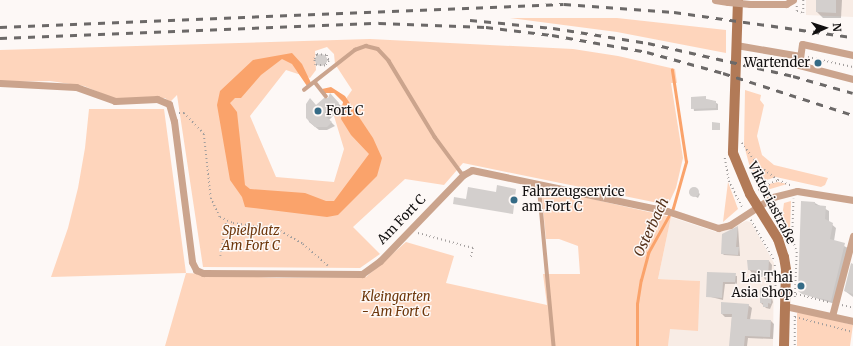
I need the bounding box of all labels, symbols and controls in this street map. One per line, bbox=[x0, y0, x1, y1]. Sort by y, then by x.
north arrow bbox=[805, 8, 845, 48]
text: N bbox=[830, 23, 844, 32]
place label: Wartender bbox=[744, 55, 810, 71]
marker: Wartender bbox=[813, 58, 823, 68]
place label: Fort C bbox=[326, 103, 364, 119]
marker: Fort C bbox=[313, 106, 323, 116]
street label: Viktoriastraße bbox=[744, 159, 798, 247]
place label: Fahrzeugservice am Fort C bbox=[522, 185, 625, 216]
street label: Am Fort C bbox=[375, 192, 429, 248]
marker: Fahrzeugservice am Fort C bbox=[509, 195, 519, 205]
water label: Osterbach bbox=[630, 195, 672, 259]
park label: Spielplatz Am Fort C bbox=[222, 224, 280, 255]
place label: Lai Thai Asia Shop bbox=[731, 271, 793, 302]
marker: Lai Thai Asia Shop bbox=[796, 281, 806, 291]
park label: Kleingarten - Am Fort C bbox=[361, 290, 431, 321]

